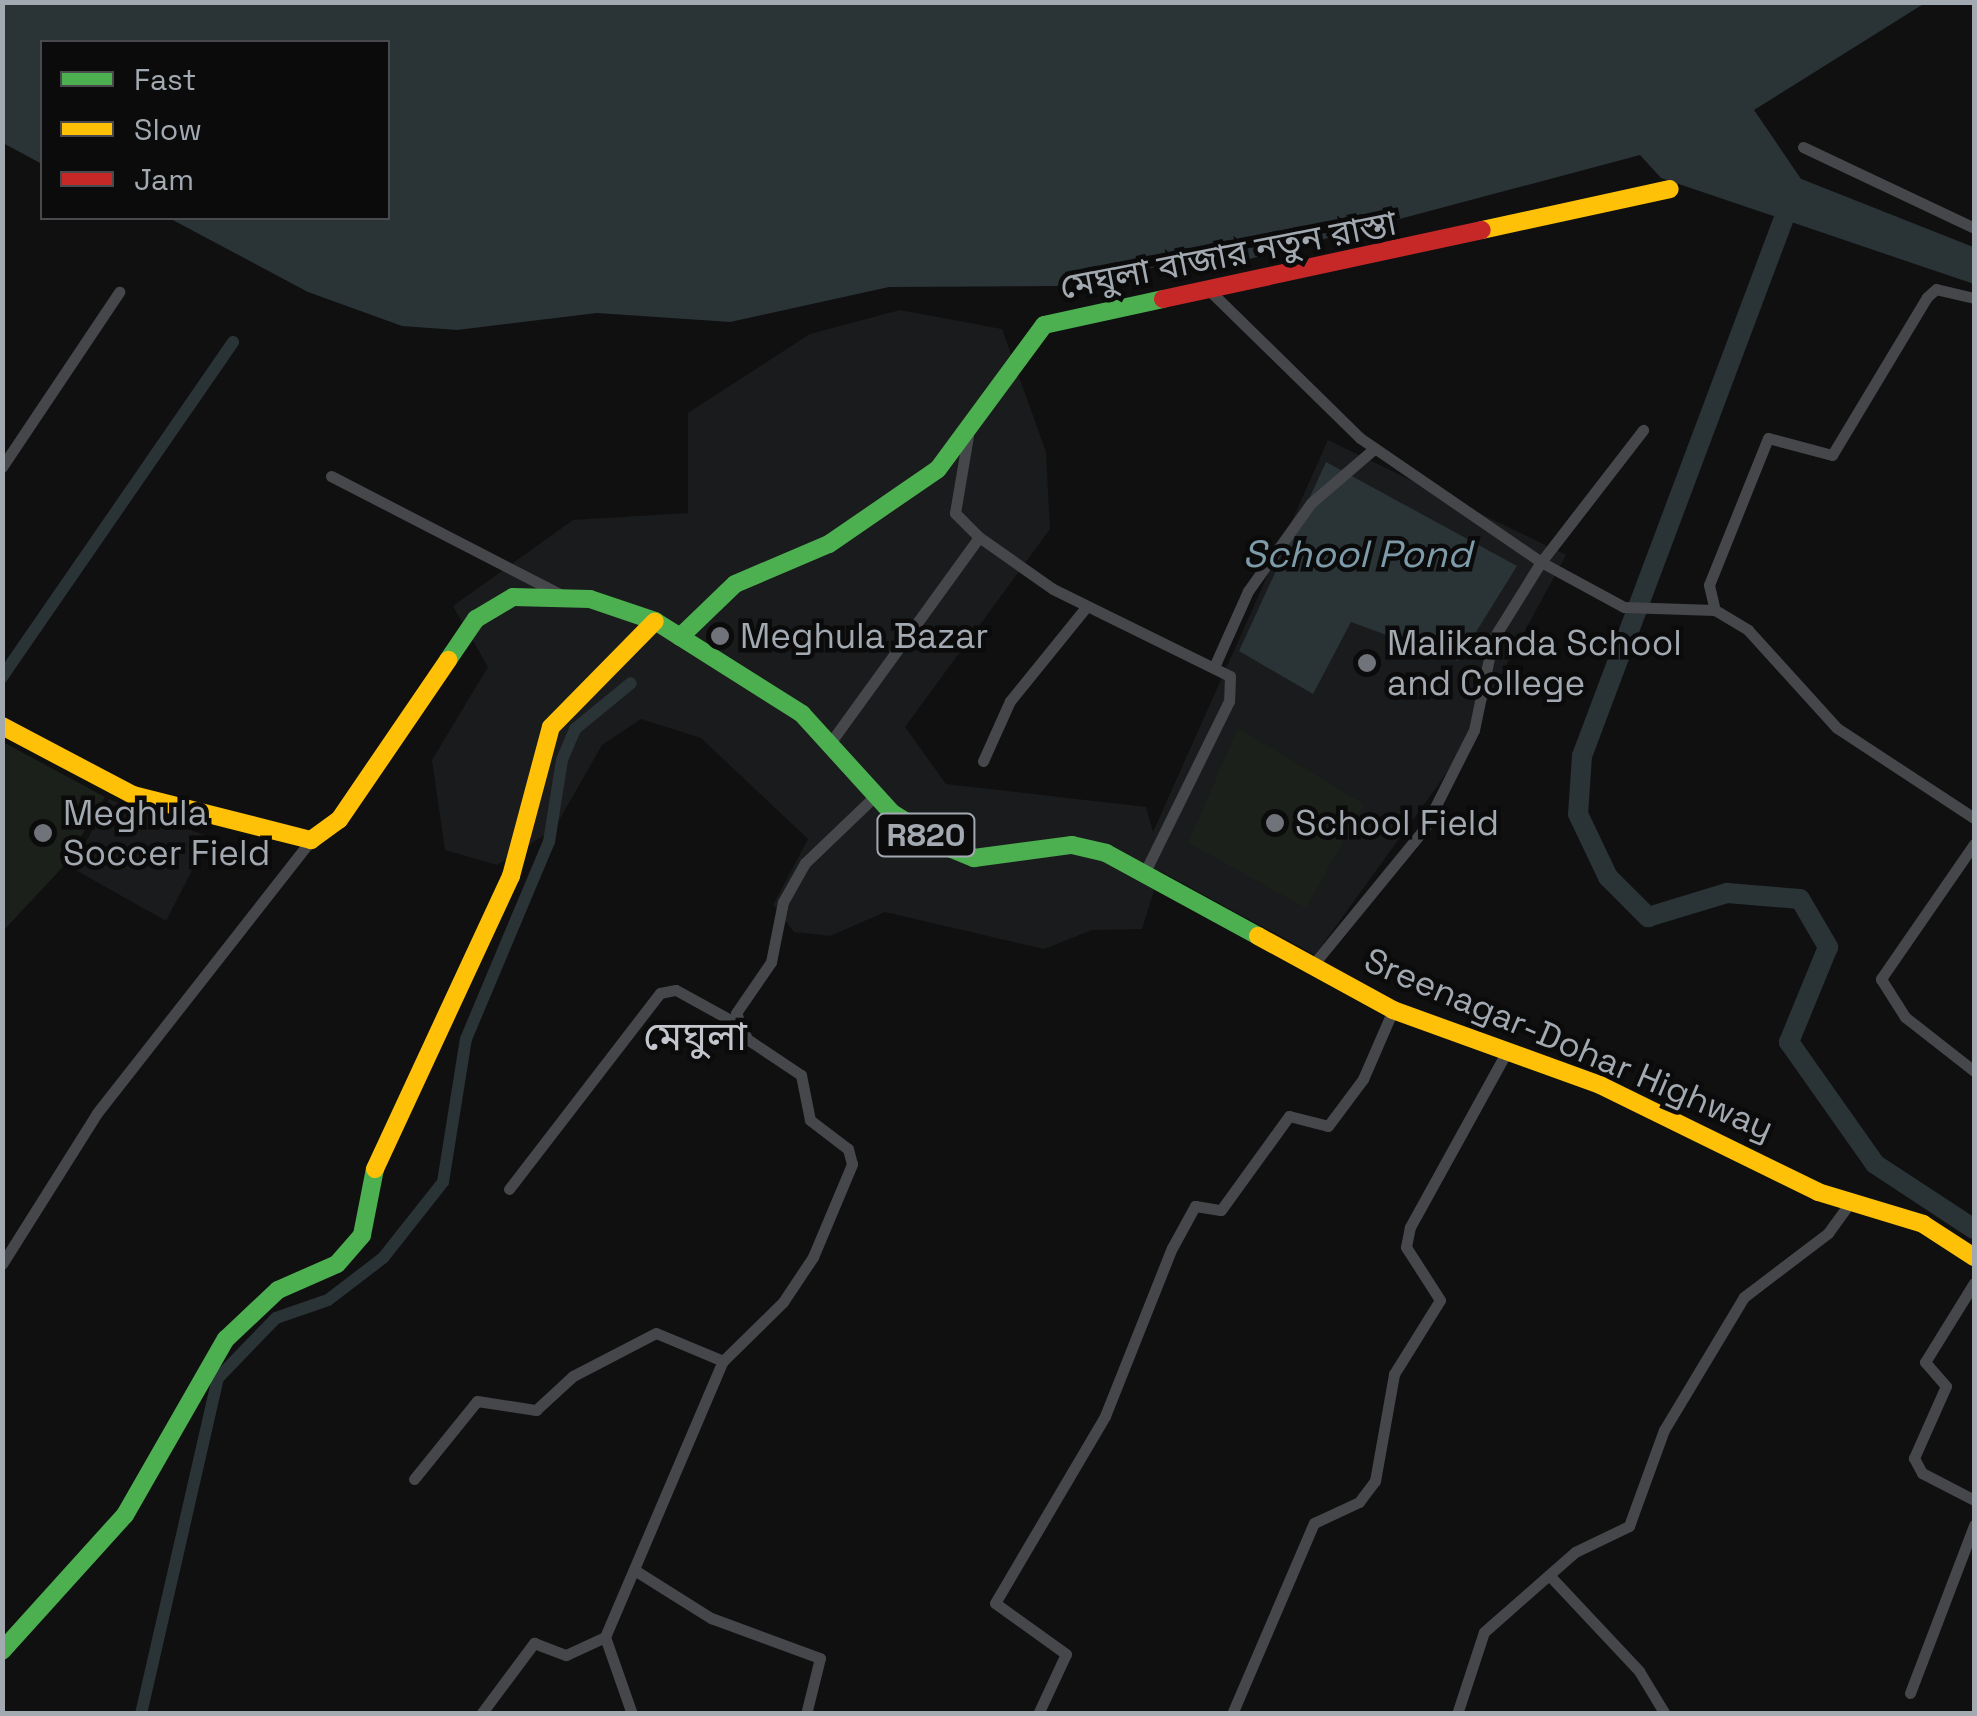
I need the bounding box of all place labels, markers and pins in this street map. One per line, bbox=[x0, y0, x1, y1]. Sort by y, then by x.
place label: Meghula Bazar bbox=[740, 615, 988, 657]
place label: Malikanda School and College bbox=[1387, 622, 1682, 704]
marker: Meghula Bazar bbox=[709, 625, 731, 647]
marker: Malikanda School and College bbox=[1356, 652, 1378, 674]
place label: Meghula Soccer Field bbox=[63, 792, 270, 874]
place label: School Field bbox=[1295, 802, 1499, 844]
marker: School Field bbox=[1264, 812, 1286, 834]
marker: Meghula Soccer Field bbox=[32, 822, 54, 844]

